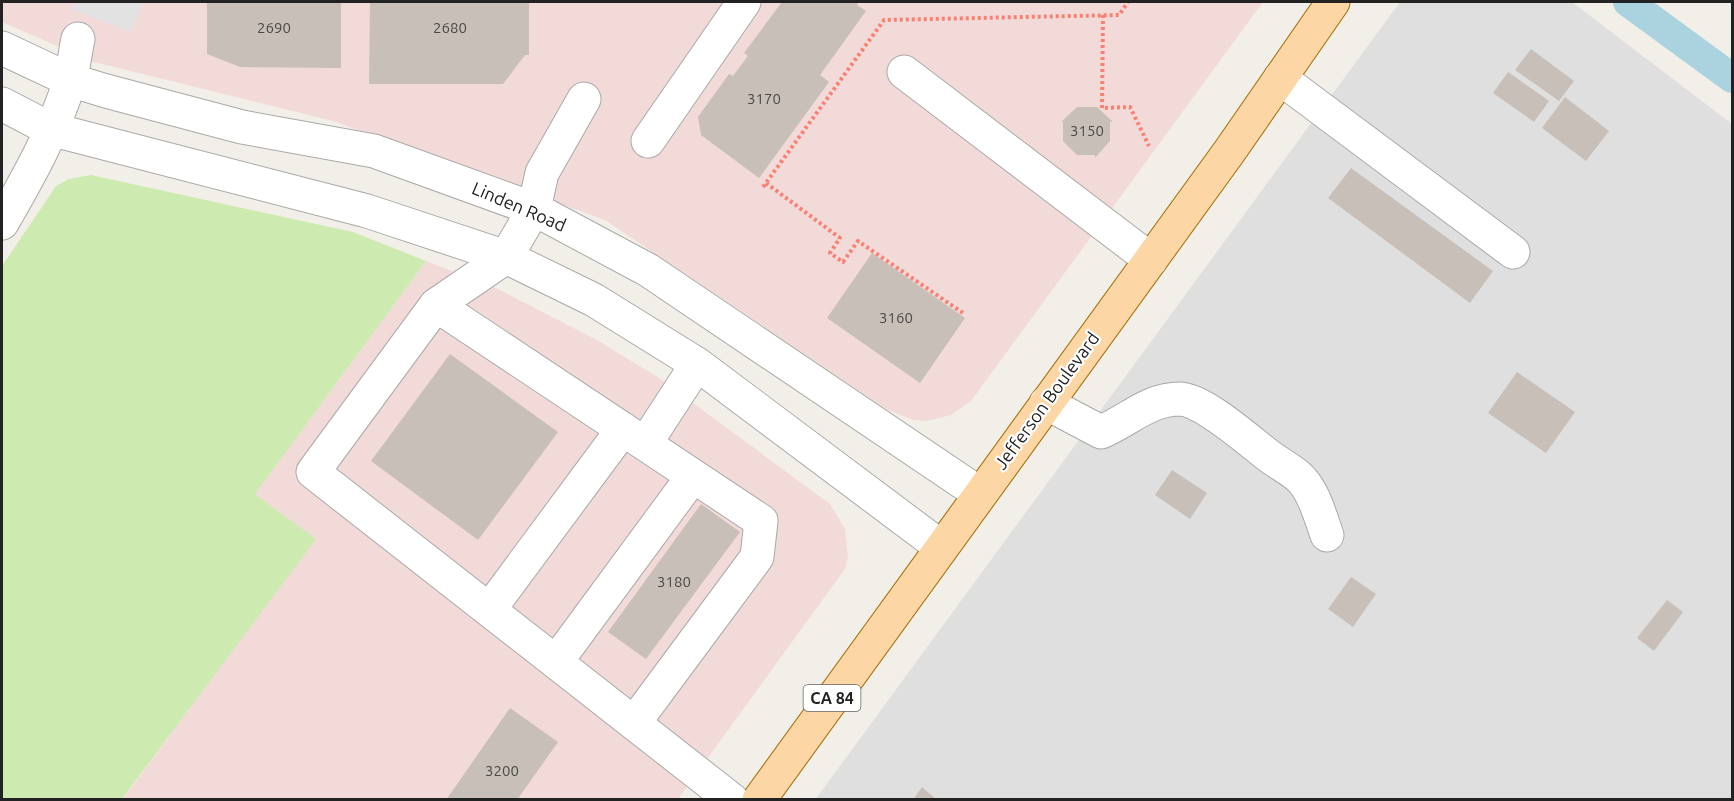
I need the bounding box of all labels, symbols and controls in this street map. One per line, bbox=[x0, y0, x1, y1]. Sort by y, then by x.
house number: 2690 bbox=[257, 19, 291, 36]
house number: 2680 bbox=[433, 19, 467, 36]
house number: 3170 bbox=[747, 90, 781, 107]
house number: 3150 bbox=[1070, 122, 1104, 139]
street label: Linden Road bbox=[469, 177, 569, 235]
house number: 3160 bbox=[879, 309, 913, 326]
street label: Jefferson Boulevard bbox=[990, 328, 1103, 473]
house number: 3180 bbox=[657, 573, 691, 590]
road number: CA 84 bbox=[804, 685, 860, 711]
house number: 3200 bbox=[485, 762, 519, 779]

